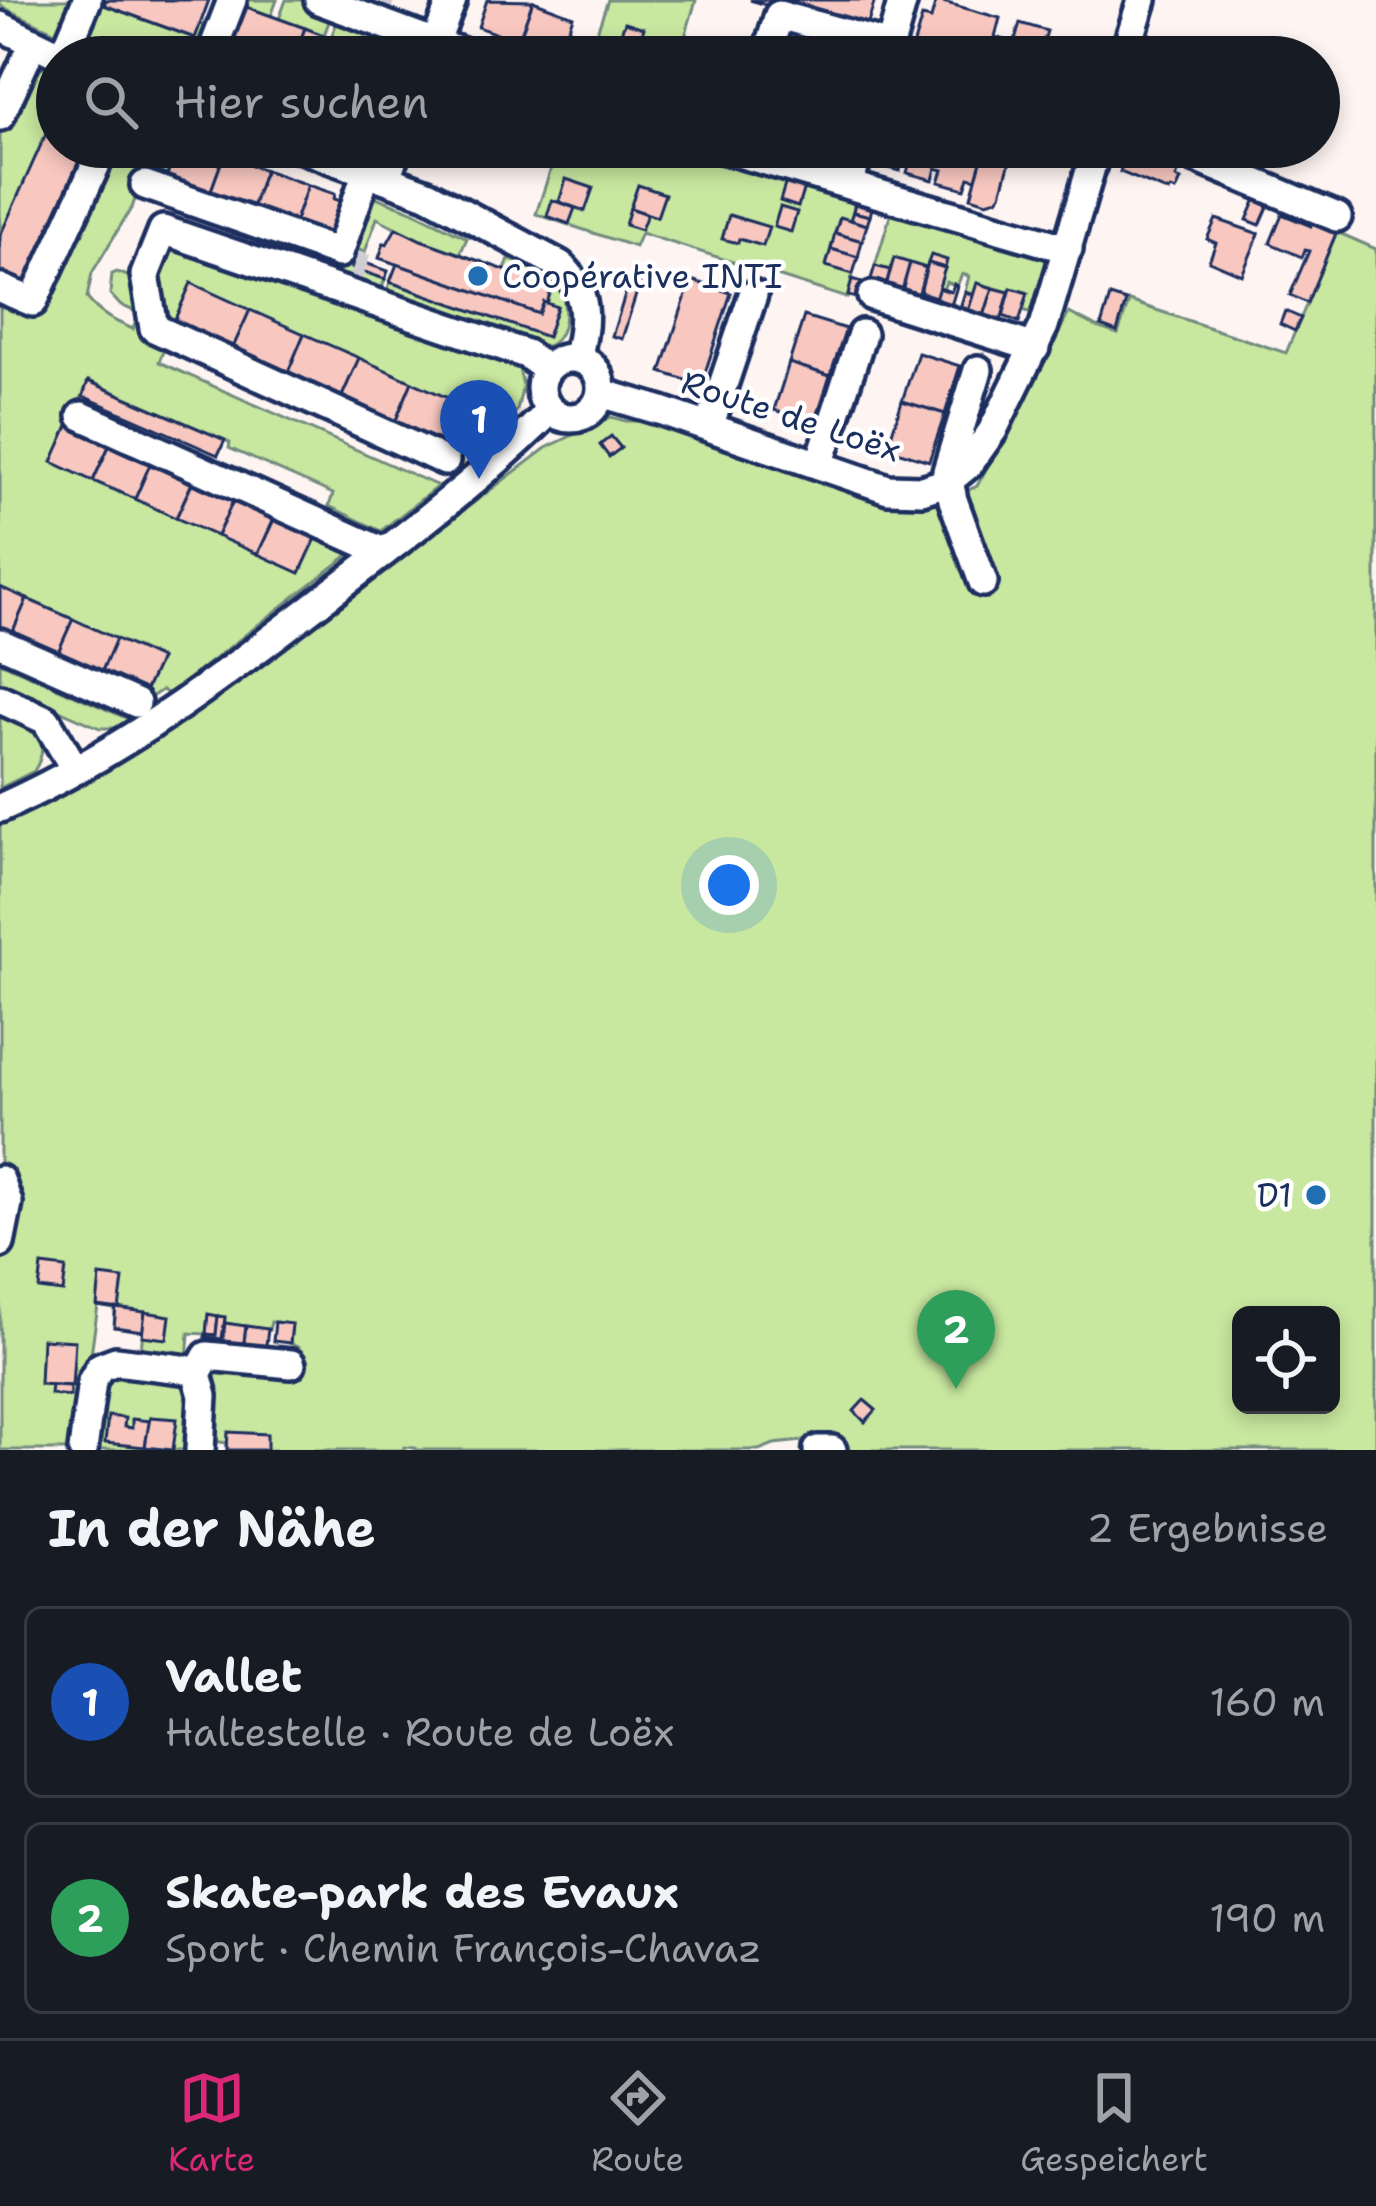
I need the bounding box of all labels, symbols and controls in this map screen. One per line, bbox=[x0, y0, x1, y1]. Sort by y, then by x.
search box bbox=[36, 36, 1340, 168]
icon: search bbox=[78, 69, 144, 135]
text: Hier suchen bbox=[174, 72, 429, 132]
place label: Coopérative INTI bbox=[502, 254, 782, 299]
marker: Coopérative INTI bbox=[465, 263, 491, 289]
street label: Route de Loëx bbox=[676, 359, 906, 473]
pin: 1 bbox=[440, 380, 518, 479]
your location bbox=[699, 855, 759, 915]
place label: D1 bbox=[1257, 1173, 1292, 1218]
marker: D1 bbox=[1303, 1182, 1329, 1208]
pin: 2 bbox=[917, 1290, 995, 1389]
map controls bbox=[1232, 1306, 1340, 1414]
button: locate bbox=[1232, 1306, 1340, 1414]
text: In der Nähe bbox=[48, 1494, 376, 1562]
text: 2 Ergebnisse bbox=[1087, 1502, 1328, 1554]
text: Vallet bbox=[165, 1646, 302, 1706]
text: 1 bbox=[81, 1676, 99, 1728]
text: 160 m bbox=[1210, 1676, 1325, 1728]
text: Haltestelle · Route de Loëx bbox=[165, 1706, 674, 1758]
text: Skate-park des Evaux bbox=[165, 1862, 679, 1922]
text: 2 bbox=[76, 1892, 104, 1944]
text: 190 m bbox=[1209, 1892, 1325, 1944]
text: Sport · Chemin François-Chavaz bbox=[165, 1922, 761, 1974]
tab: Karte bbox=[168, 2065, 255, 2182]
tab: Route bbox=[591, 2065, 684, 2182]
tab: Gespeichert bbox=[1020, 2065, 1208, 2182]

